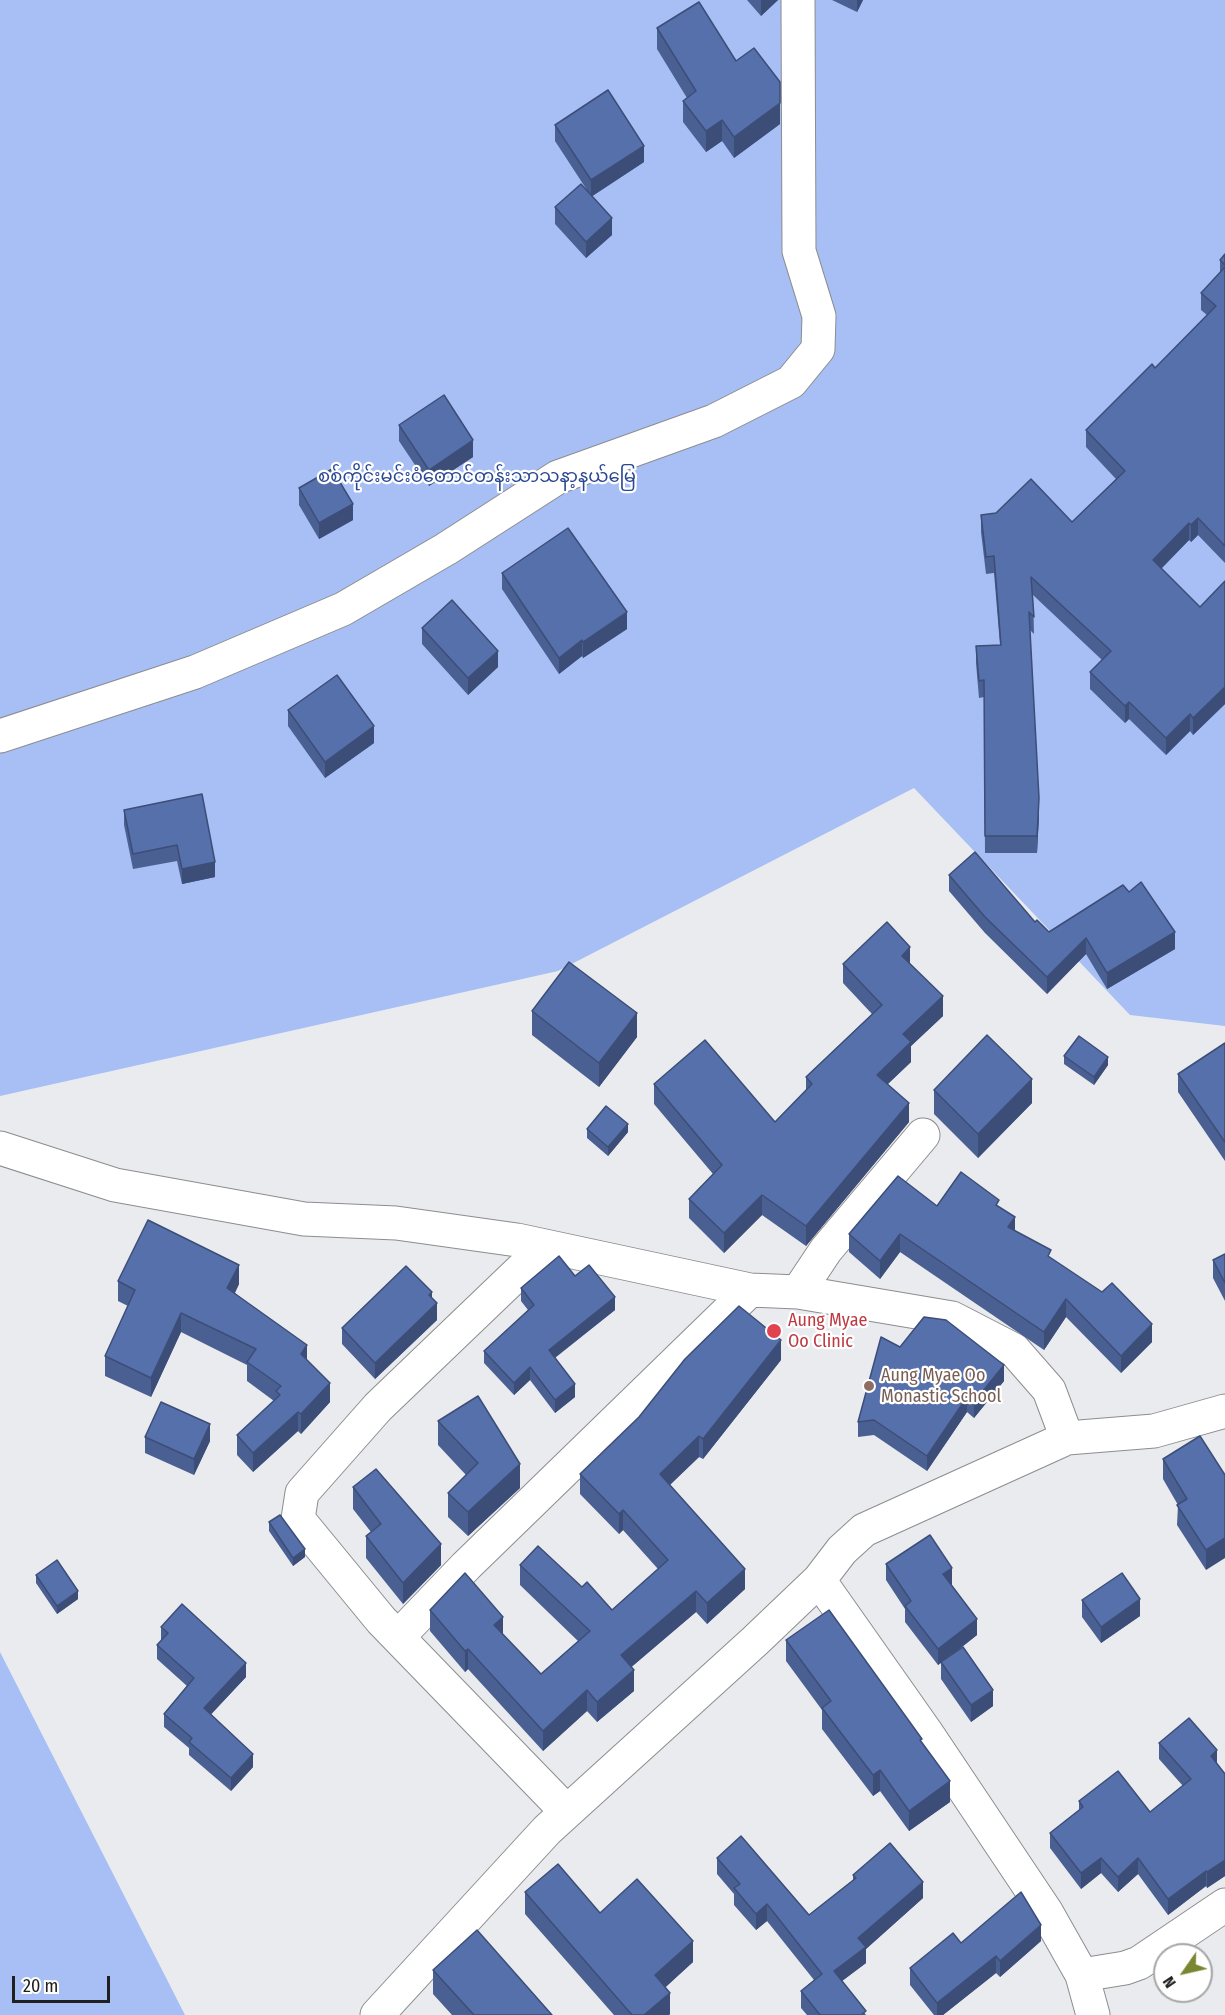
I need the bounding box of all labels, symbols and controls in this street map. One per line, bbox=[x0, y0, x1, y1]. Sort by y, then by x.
park label: စစ်ကိုင်းမင်းဝံတောင်တန်းသာသနာ့နယ်မြေ bbox=[318, 466, 636, 488]
place label: Aung Myae Oo Clinic bbox=[788, 1310, 867, 1352]
marker: Aung Myae Oo Clinic bbox=[765, 1322, 783, 1340]
place label: Aung Myae Oo Monastic School bbox=[881, 1365, 1001, 1408]
marker: Aung Myae Oo Monastic School bbox=[862, 1379, 876, 1393]
north arrow bbox=[1153, 1943, 1213, 2003]
scale bar bbox=[15, 1964, 112, 2002]
text: N bbox=[1159, 1973, 1180, 1992]
text: 20 m bbox=[23, 1975, 58, 1997]

